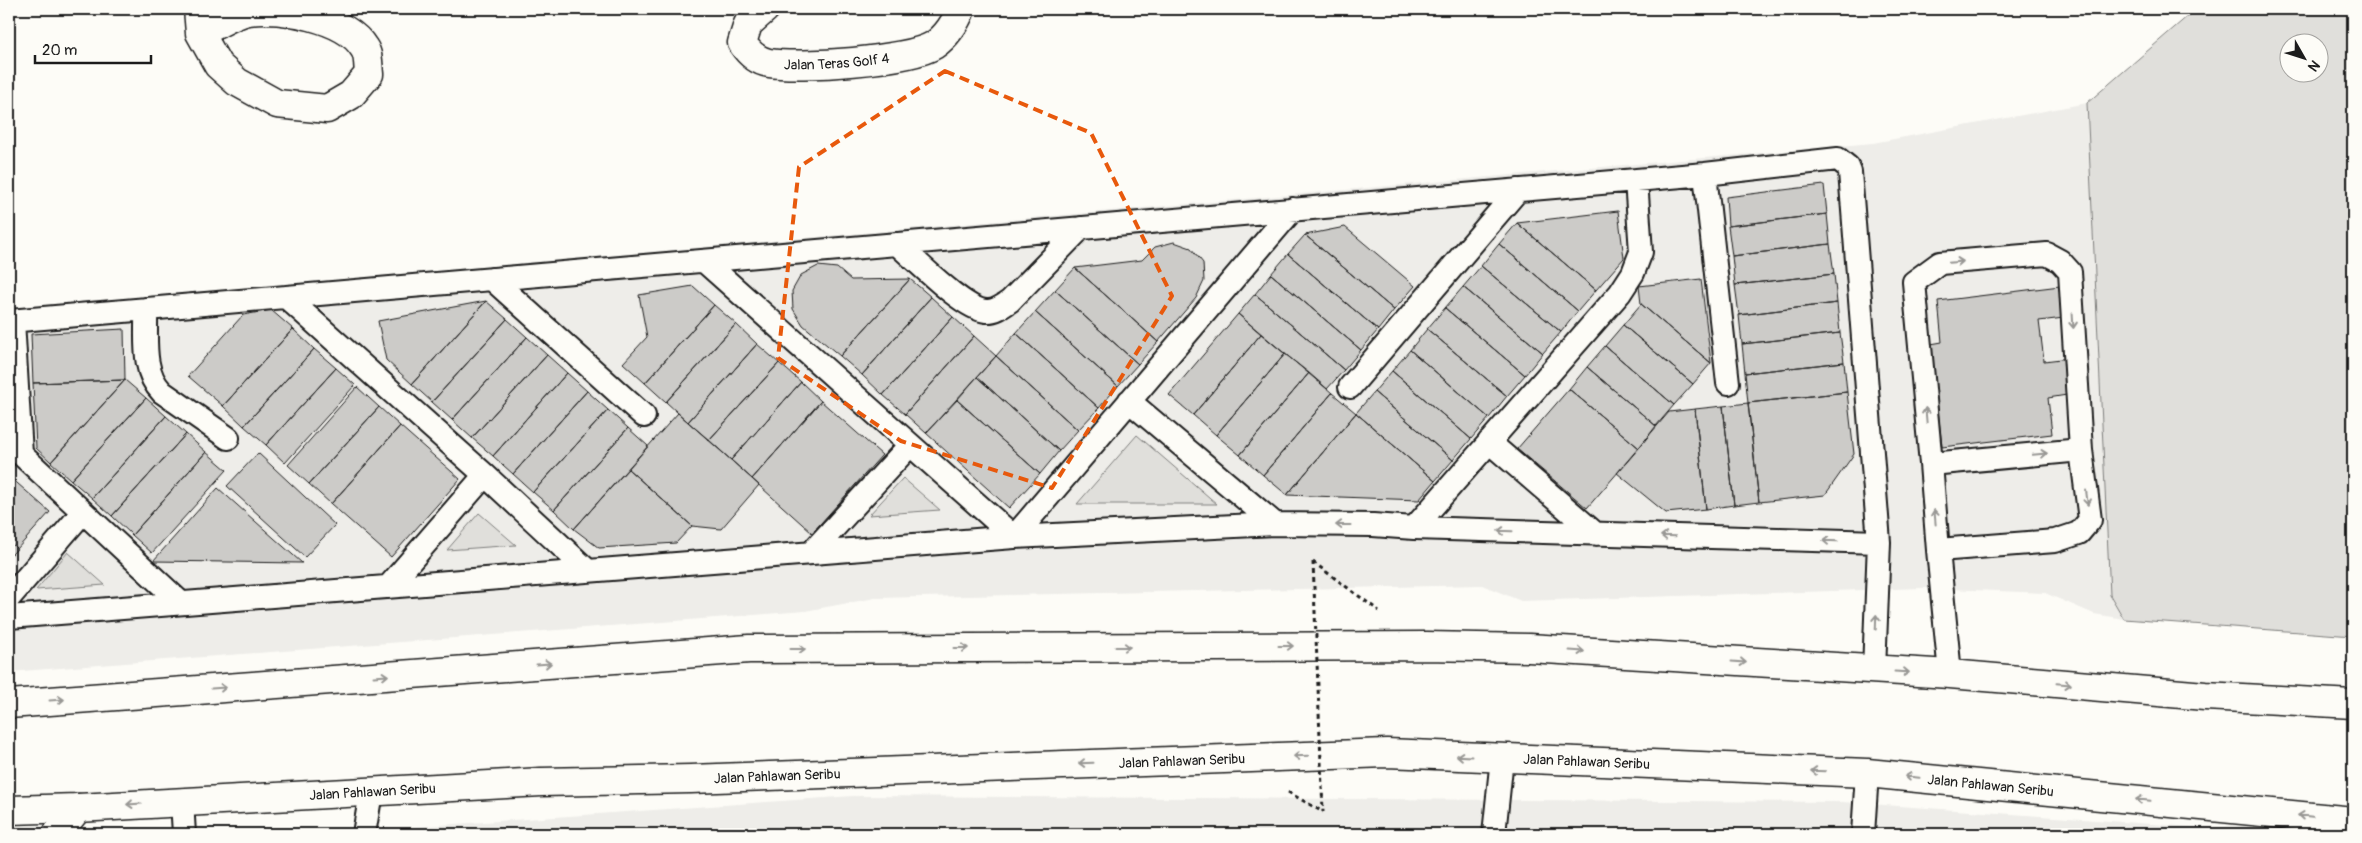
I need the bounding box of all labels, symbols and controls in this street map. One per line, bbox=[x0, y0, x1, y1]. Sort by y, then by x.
scale bar bbox=[35, 32, 151, 64]
north arrow bbox=[2280, 32, 2330, 82]
text: 20 m bbox=[42, 41, 77, 60]
street label: Jalan Teras Golf 4 bbox=[784, 50, 891, 74]
text: N bbox=[2304, 57, 2323, 75]
one-way arrow bbox=[1948, 257, 1964, 266]
one-way arrow bbox=[2069, 312, 2078, 328]
one-way arrow bbox=[1921, 408, 1931, 424]
one-way arrow bbox=[2031, 449, 2047, 459]
one-way arrow bbox=[2082, 490, 2092, 506]
one-way arrow bbox=[1930, 509, 1939, 525]
one-way arrow bbox=[1335, 520, 1352, 530]
one-way arrow bbox=[1498, 527, 1514, 536]
one-way arrow bbox=[1660, 531, 1676, 541]
one-way arrow bbox=[1823, 536, 1839, 545]
one-way arrow bbox=[1871, 614, 1880, 630]
one-way arrow bbox=[1277, 641, 1293, 651]
one-way arrow bbox=[1114, 642, 1131, 652]
one-way arrow bbox=[952, 643, 968, 653]
one-way arrow bbox=[790, 644, 806, 654]
one-way arrow bbox=[1569, 646, 1585, 655]
one-way arrow bbox=[1731, 657, 1747, 666]
one-way arrow bbox=[535, 660, 551, 669]
one-way arrow bbox=[1893, 667, 1909, 676]
one-way arrow bbox=[373, 672, 389, 681]
one-way arrow bbox=[2055, 679, 2071, 689]
one-way arrow bbox=[211, 684, 227, 693]
one-way arrow bbox=[49, 696, 65, 705]
street label: Jalan Pahlawan Seribu bbox=[1118, 750, 1246, 772]
one-way arrow bbox=[1294, 751, 1310, 760]
one-way arrow bbox=[1456, 751, 1472, 760]
street label: Jalan Pahlawan Seribu bbox=[1523, 751, 1650, 773]
one-way arrow bbox=[1079, 759, 1095, 768]
street label: Jalan Pahlawan Seribu bbox=[713, 765, 841, 787]
one-way arrow bbox=[1811, 766, 1827, 775]
street label: Jalan Pahlawan Seribu bbox=[1927, 771, 2055, 800]
one-way arrow bbox=[1904, 772, 1920, 782]
street label: Jalan Pahlawan Seribu bbox=[309, 780, 436, 804]
one-way arrow bbox=[2135, 795, 2151, 805]
one-way arrow bbox=[126, 800, 142, 809]
one-way arrow bbox=[2297, 811, 2313, 821]

